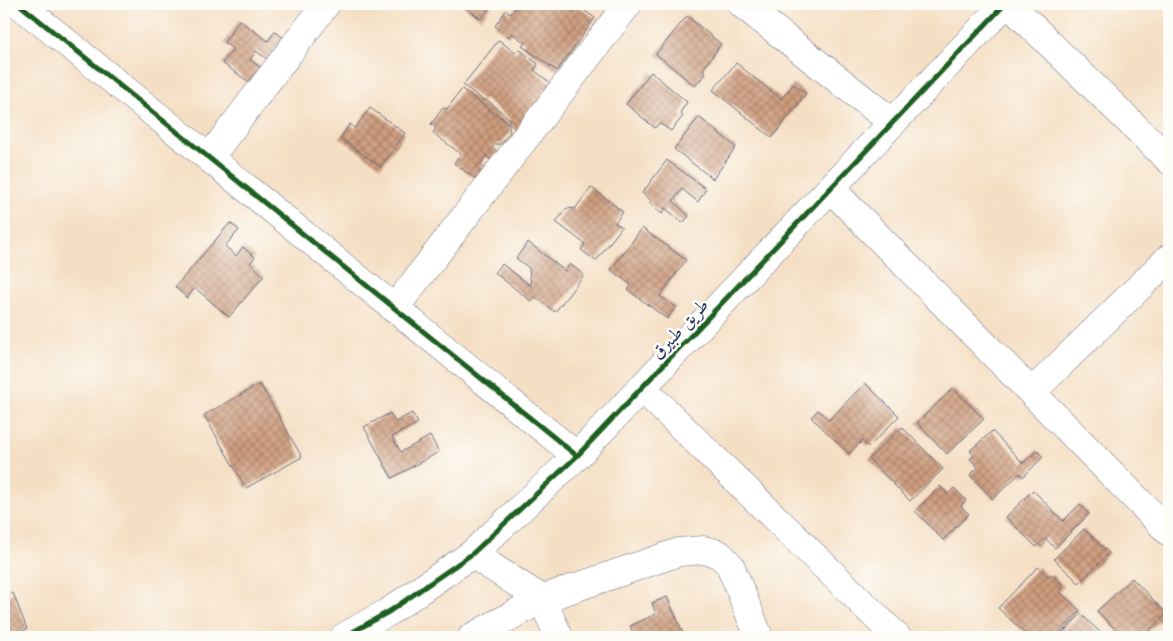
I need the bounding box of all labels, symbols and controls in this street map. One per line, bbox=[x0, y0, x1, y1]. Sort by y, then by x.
street label: طريق طبيرق bbox=[645, 293, 715, 365]

